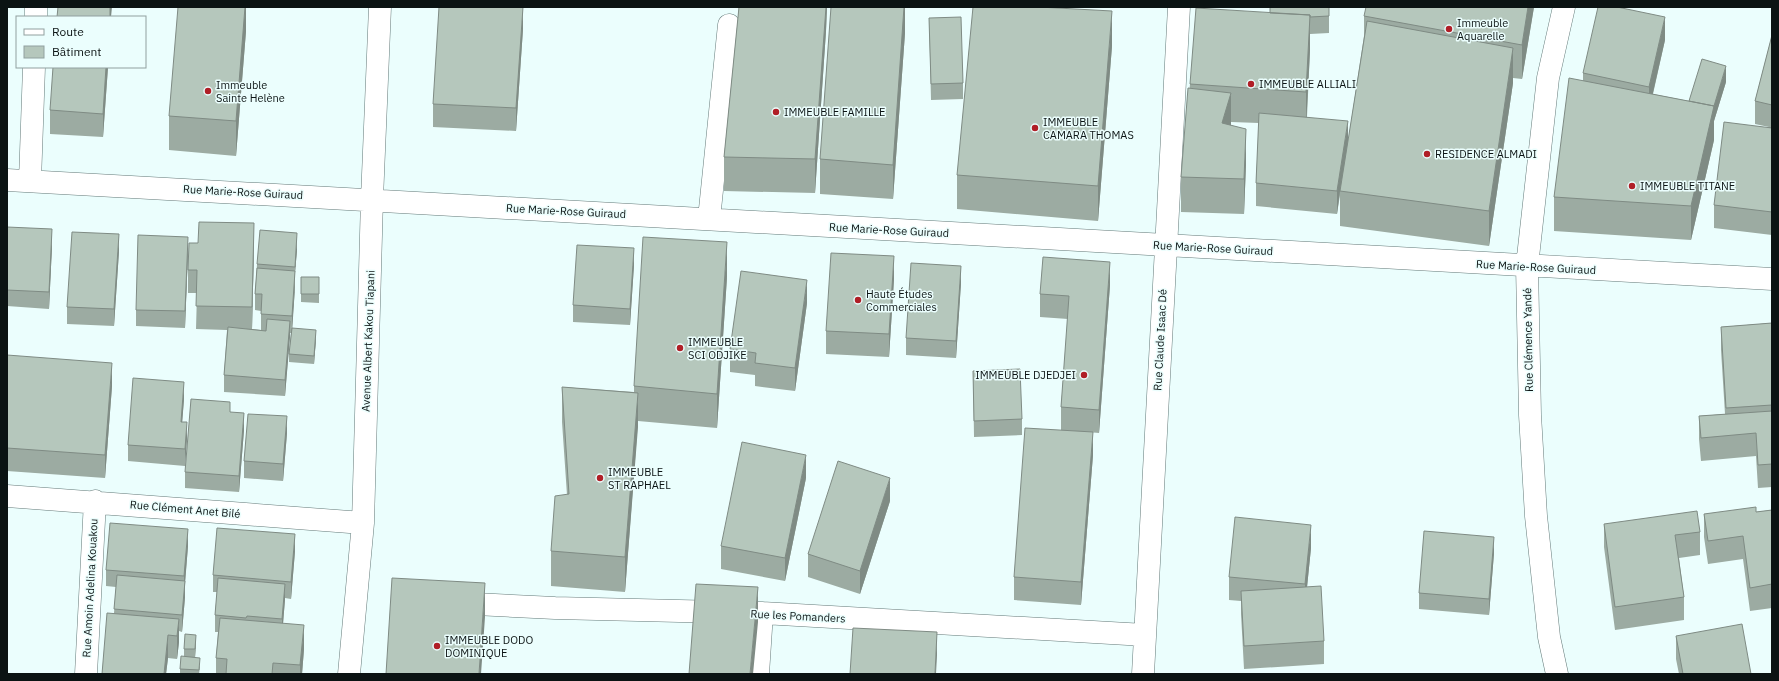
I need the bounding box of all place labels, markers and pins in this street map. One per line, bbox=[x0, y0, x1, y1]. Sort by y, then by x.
place label: Immeuble Aquarelle bbox=[1457, 16, 1508, 43]
marker: Immeuble Aquarelle bbox=[1444, 24, 1454, 34]
place label: IMMEUBLE ALLIALI bbox=[1259, 77, 1356, 91]
place label: Immeuble Sainte Helène bbox=[216, 78, 285, 105]
marker: IMMEUBLE ALLIALI bbox=[1246, 79, 1256, 89]
marker: Immeuble Sainte Helène bbox=[203, 86, 213, 96]
place label: IMMEUBLE FAMILLE bbox=[784, 105, 885, 119]
marker: IMMEUBLE FAMILLE bbox=[771, 107, 781, 117]
place label: IMMEUBLE CAMARA THOMAS bbox=[1043, 115, 1134, 142]
marker: IMMEUBLE CAMARA THOMAS bbox=[1030, 123, 1040, 133]
place label: RESIDENCE ALMADI bbox=[1435, 147, 1537, 161]
marker: RESIDENCE ALMADI bbox=[1422, 149, 1432, 159]
place label: IMMEUBLE TITANE bbox=[1640, 179, 1735, 193]
marker: IMMEUBLE TITANE bbox=[1627, 181, 1637, 191]
place label: Haute Études Commerciales bbox=[866, 287, 937, 314]
marker: Haute Études Commerciales bbox=[853, 295, 863, 305]
place label: IMMEUBLE SCI ODJIKE bbox=[688, 335, 747, 362]
marker: IMMEUBLE SCI ODJIKE bbox=[675, 343, 685, 353]
place label: IMMEUBLE DJEDJEI bbox=[975, 368, 1076, 382]
marker: IMMEUBLE DJEDJEI bbox=[1079, 370, 1089, 380]
place label: IMMEUBLE ST RAPHAEL bbox=[608, 465, 671, 492]
marker: IMMEUBLE ST RAPHAEL bbox=[595, 473, 605, 483]
place label: IMMEUBLE DODO DOMINIQUE bbox=[445, 633, 533, 660]
marker: IMMEUBLE DODO DOMINIQUE bbox=[432, 641, 442, 651]

